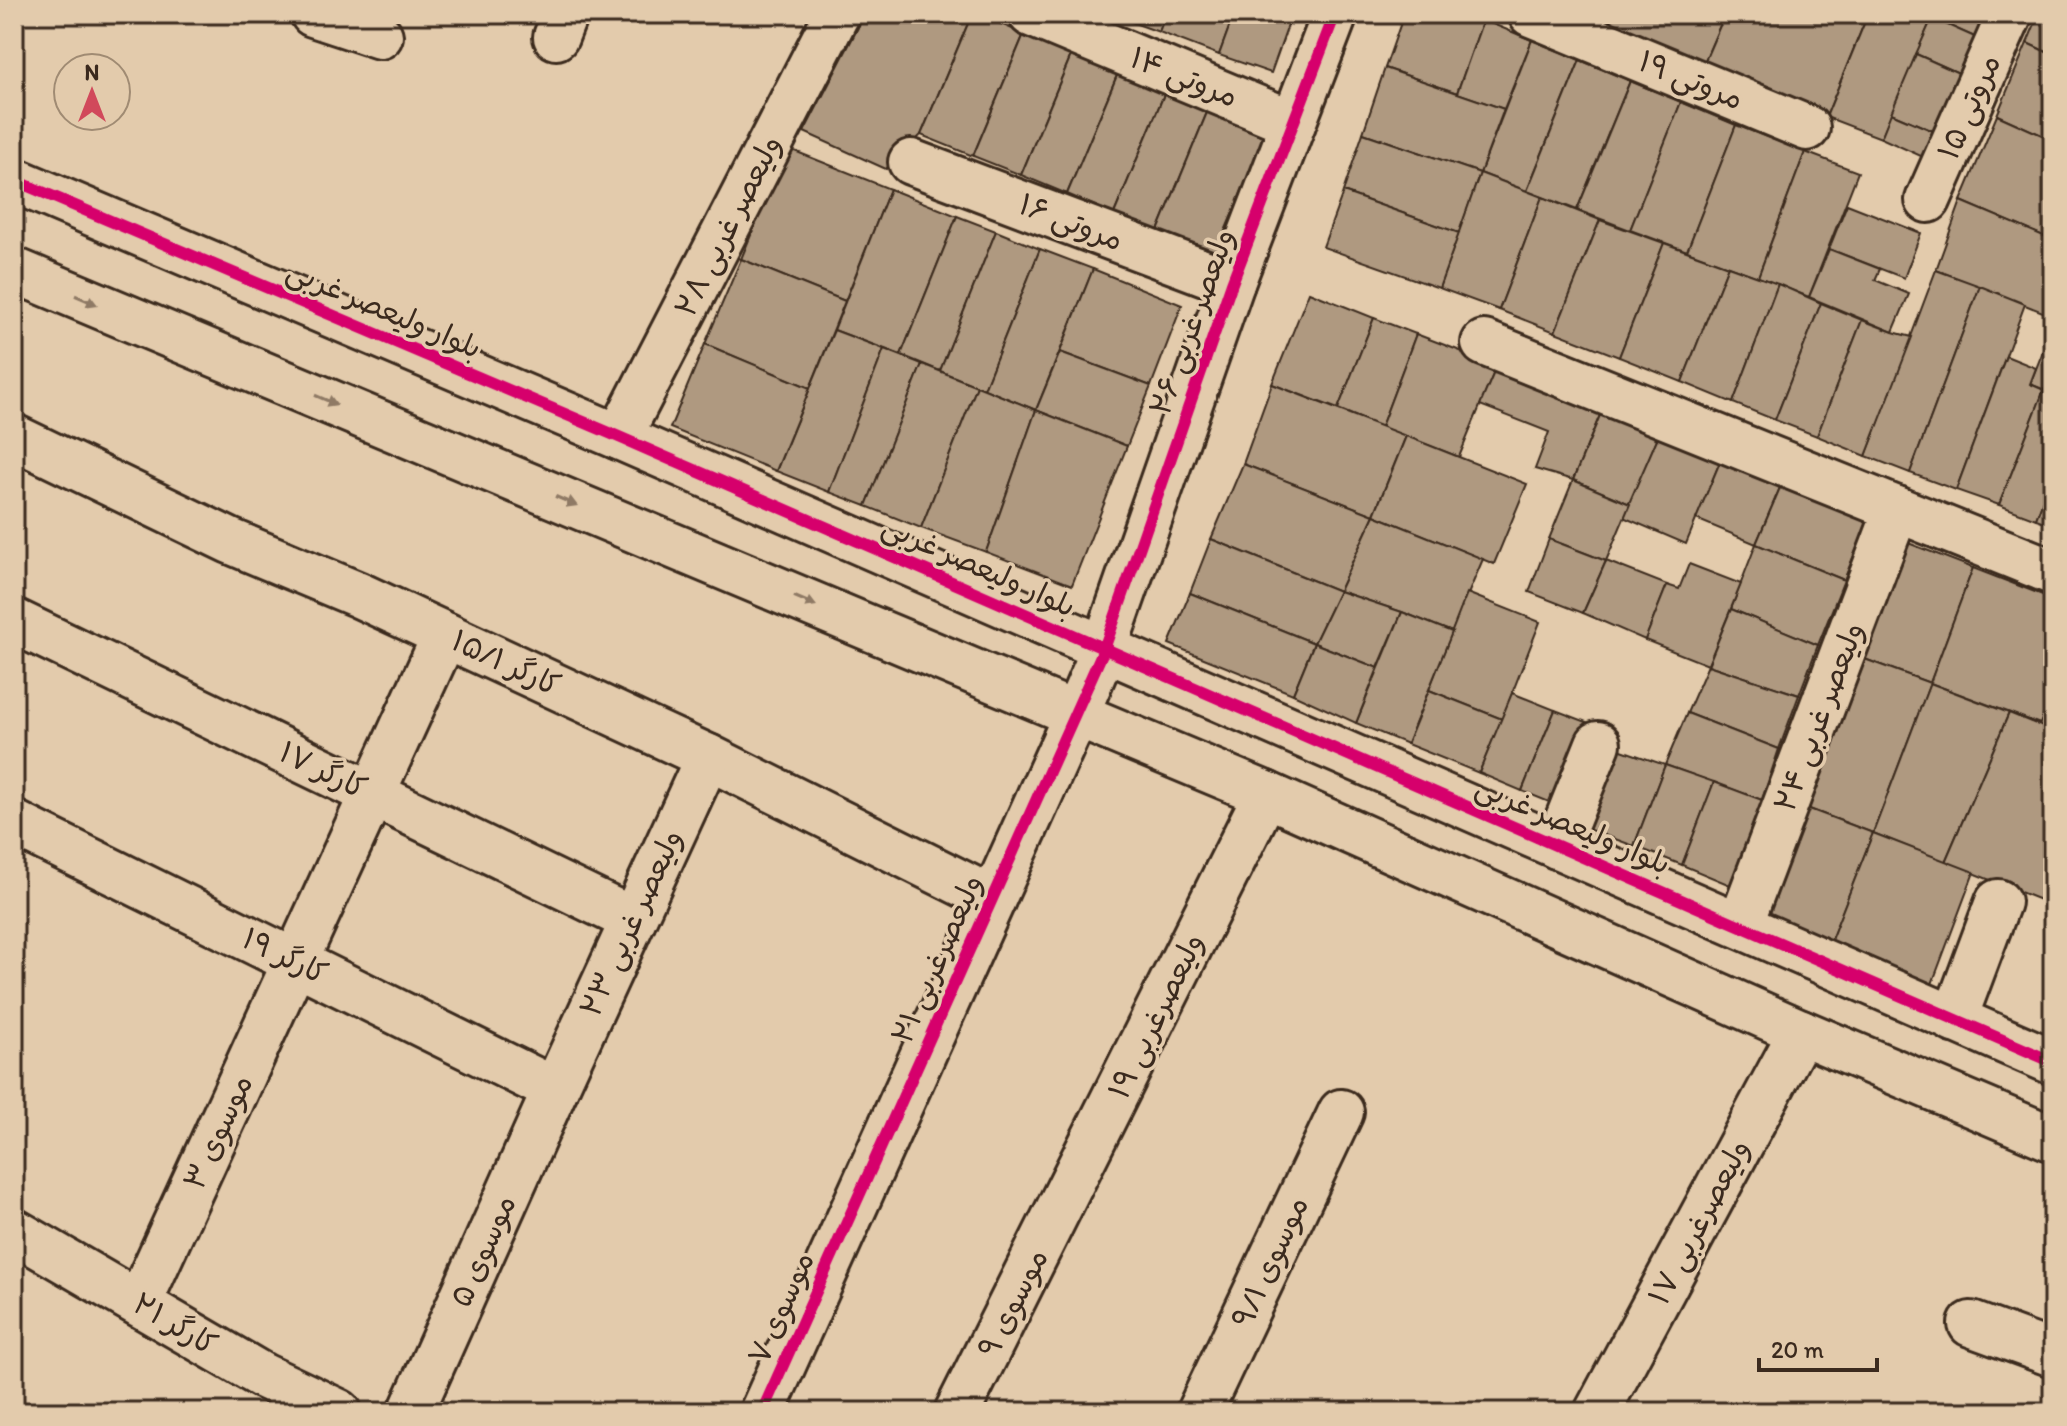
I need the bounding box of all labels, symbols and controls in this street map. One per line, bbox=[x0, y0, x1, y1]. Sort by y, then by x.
street label: مروتی ۱۴ bbox=[1125, 38, 1243, 116]
street label: مروتی ۱۹ bbox=[1633, 42, 1749, 118]
street label: مروتی ۱۵ bbox=[1929, 49, 2009, 165]
north arrow bbox=[52, 52, 132, 132]
text: N bbox=[85, 59, 99, 86]
street label: ولیعصر غربی ۲۸ bbox=[666, 129, 790, 323]
street label: مروتی ۱۶ bbox=[1014, 185, 1128, 259]
street label: ولیعصر غربی ۲۶ bbox=[1141, 224, 1243, 420]
street label: بلوار ولیعصر غربی bbox=[281, 251, 487, 367]
one-way arrow bbox=[74, 294, 98, 307]
one-way arrow bbox=[314, 394, 338, 407]
one-way arrow bbox=[554, 494, 578, 507]
street label: بلوار ولیعصر غربی bbox=[876, 506, 1082, 626]
one-way arrow bbox=[794, 595, 817, 608]
street label: ولیعصر غربی ۲۴ bbox=[1765, 617, 1873, 817]
street label: کارگر ۱۵/۱ bbox=[446, 621, 566, 704]
street label: کارگر ۱۷ bbox=[274, 733, 373, 806]
street label: بلوار ولیعصر غربی bbox=[1470, 767, 1676, 883]
street label: ولیعصر غربی ۲۳ bbox=[571, 823, 691, 1023]
street label: ولیعصرغربی ۲۱ bbox=[883, 869, 991, 1049]
street label: کارگر ۱۹ bbox=[237, 919, 334, 992]
street label: ولیعصرغربی ۱۹ bbox=[1100, 927, 1212, 1105]
street label: موسوی ۳ bbox=[175, 1068, 261, 1196]
street label: ولیعصرغربی ۱۷ bbox=[1640, 1133, 1758, 1311]
street label: موسوی ۵ bbox=[441, 1189, 525, 1313]
street label: موسوی ۹/۱ bbox=[1223, 1190, 1317, 1334]
street label: موسوی ۹ bbox=[970, 1242, 1056, 1364]
street label: موسوی ۷ bbox=[739, 1246, 823, 1370]
street label: کارگر ۲۱ bbox=[126, 1284, 224, 1363]
scale bar bbox=[1759, 1322, 1877, 1372]
text: 20 m bbox=[1771, 1335, 1824, 1364]

